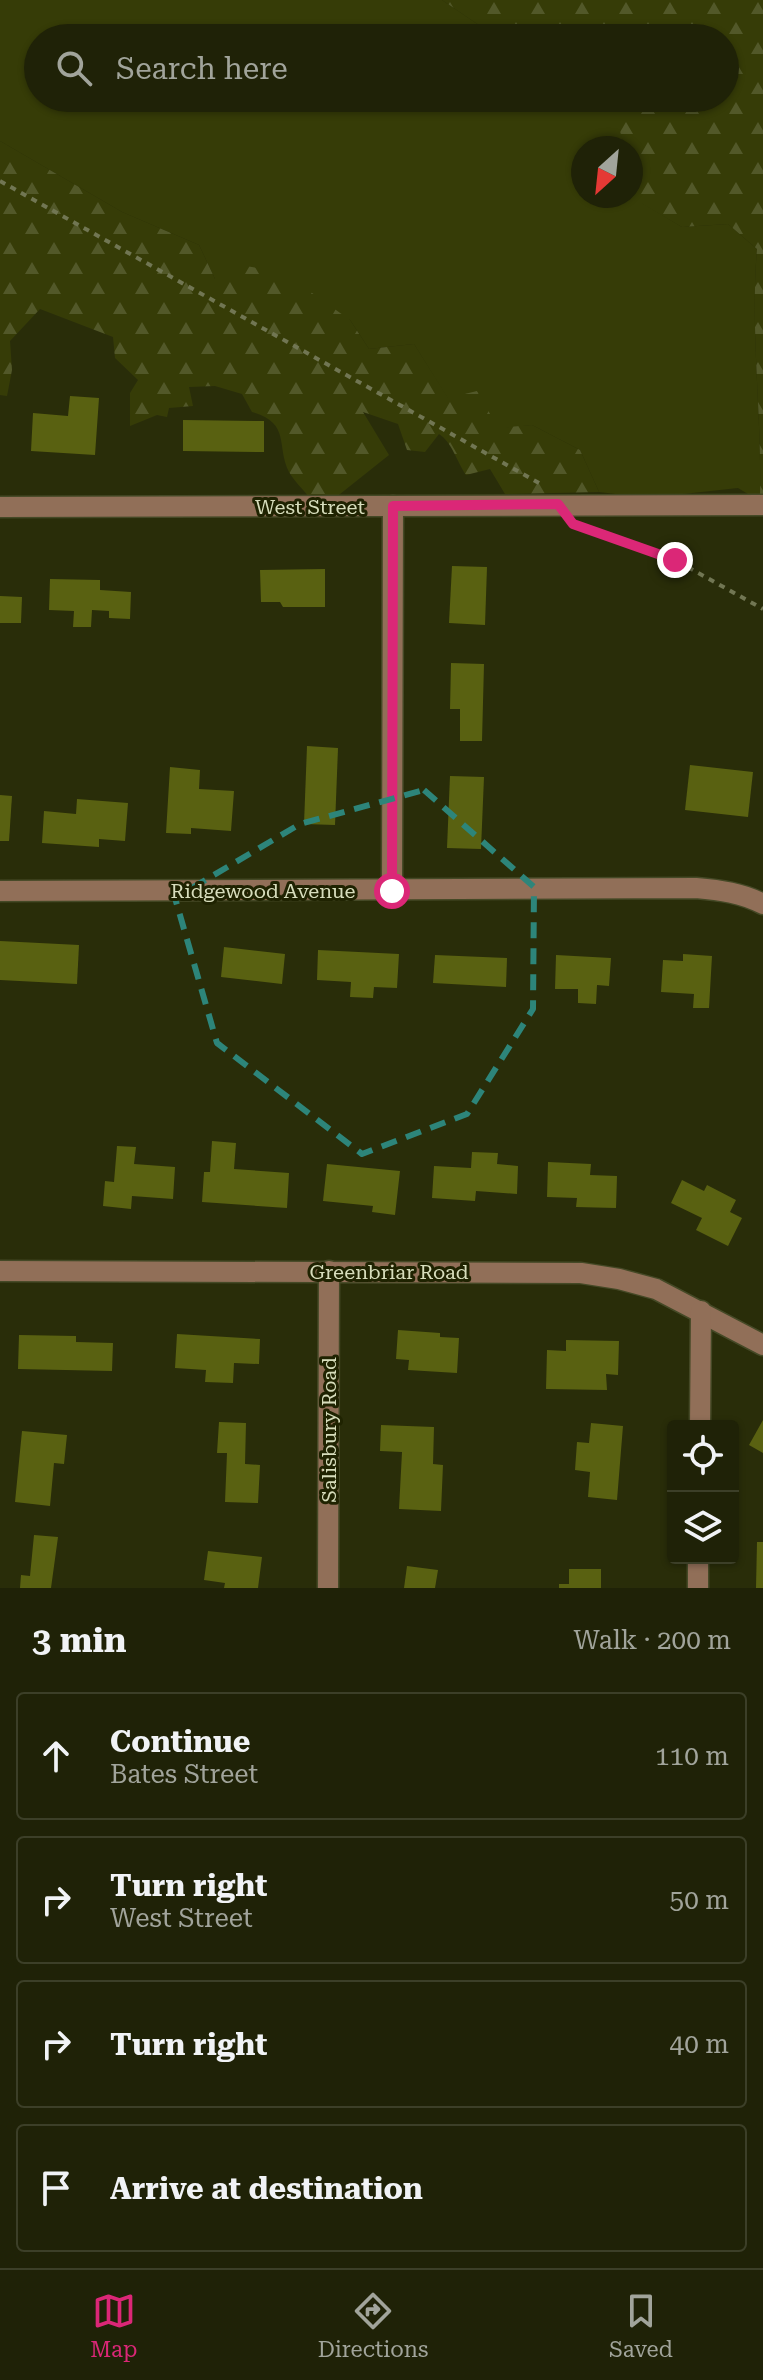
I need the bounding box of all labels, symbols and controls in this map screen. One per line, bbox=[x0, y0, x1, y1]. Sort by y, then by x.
search box bbox=[24, 24, 739, 112]
icon: search bbox=[52, 46, 96, 90]
text: Search here bbox=[116, 51, 288, 86]
north arrow bbox=[571, 136, 643, 208]
street label: West Street bbox=[255, 495, 365, 519]
route end bbox=[657, 542, 693, 578]
route start bbox=[374, 873, 410, 909]
street label: Ridgewood Avenue bbox=[170, 879, 356, 903]
street label: Greenbriar Road bbox=[309, 1260, 469, 1284]
street label: Salisbury Road bbox=[317, 1357, 341, 1503]
map controls bbox=[667, 1420, 739, 1564]
button: locate bbox=[667, 1420, 739, 1492]
button: layers bbox=[667, 1492, 739, 1564]
text: 3 min bbox=[32, 1620, 127, 1660]
text: Walk · 200 m bbox=[573, 1625, 731, 1655]
text: Continue bbox=[110, 1724, 250, 1759]
icon: ahead bbox=[34, 1734, 78, 1778]
text: 110 m bbox=[655, 1741, 729, 1771]
text: Bates Street bbox=[110, 1759, 258, 1789]
text: Turn right bbox=[110, 1868, 267, 1903]
icon: right bbox=[34, 1878, 78, 1922]
text: 50 m bbox=[670, 1885, 729, 1915]
text: West Street bbox=[110, 1903, 253, 1933]
icon: right bbox=[34, 2022, 78, 2066]
text: Turn right bbox=[110, 2027, 267, 2062]
text: 40 m bbox=[670, 2029, 729, 2059]
icon: arrive bbox=[34, 2166, 78, 2210]
text: Arrive at destination bbox=[110, 2171, 423, 2206]
tab: Map bbox=[90, 2289, 137, 2362]
tab: Directions bbox=[318, 2289, 428, 2362]
tab: Saved bbox=[609, 2289, 673, 2362]

